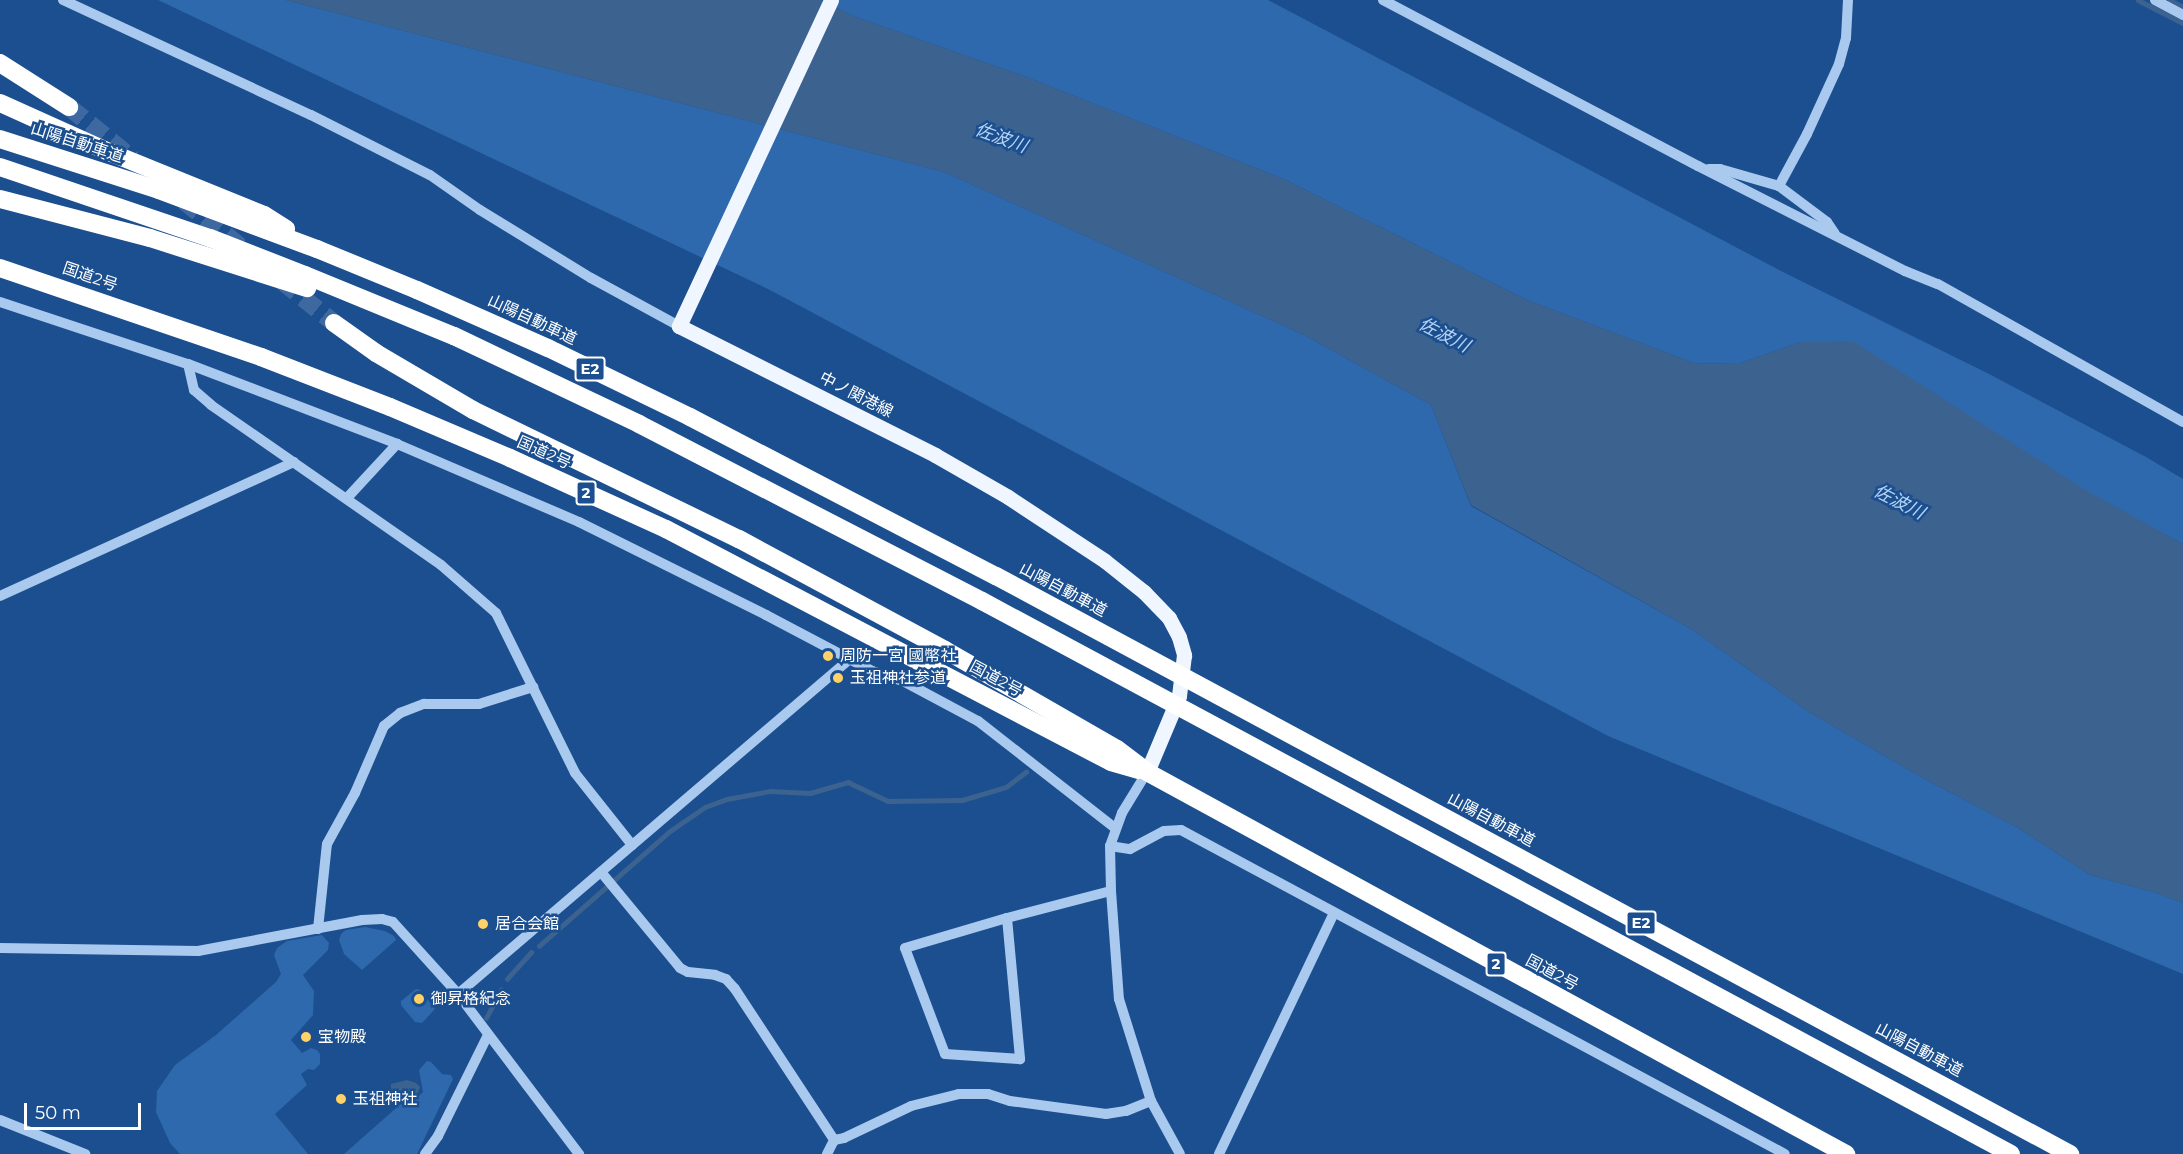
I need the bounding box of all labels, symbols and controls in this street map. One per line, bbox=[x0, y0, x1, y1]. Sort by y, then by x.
street label: 山陽自動車道 bbox=[28, 119, 126, 167]
water label: 佐波川 bbox=[972, 119, 1030, 157]
street label: 国道2号 bbox=[60, 259, 120, 295]
street label: 山陽自動車道 bbox=[484, 291, 580, 349]
water label: 佐波川 bbox=[1415, 313, 1473, 357]
road number: E2 bbox=[574, 357, 606, 381]
street label: 中ノ関港線 bbox=[816, 368, 896, 422]
street label: 国道2号 bbox=[514, 433, 574, 473]
water label: 佐波川 bbox=[1870, 480, 1928, 524]
road number: 2 bbox=[576, 481, 596, 505]
street label: 山陽自動車道 bbox=[1016, 559, 1110, 621]
place label: 周防一宮 國幣社 bbox=[840, 646, 956, 666]
marker: 周防一宮 國幣社 bbox=[821, 649, 835, 663]
street label: 国道2号 bbox=[966, 657, 1026, 701]
place label: 玉祖神社参道 bbox=[850, 668, 946, 688]
marker: 玉祖神社参道 bbox=[831, 671, 845, 685]
street label: 山陽自動車道 bbox=[1444, 789, 1538, 851]
road number: E2 bbox=[1624, 911, 1658, 935]
place label: 居合会館 bbox=[495, 914, 559, 934]
marker: 居合会館 bbox=[476, 917, 490, 931]
street label: 国道2号 bbox=[1522, 951, 1582, 995]
road number: 2 bbox=[1486, 952, 1506, 976]
place label: 御昇格紀念 bbox=[431, 989, 511, 1009]
marker: 御昇格紀念 bbox=[412, 992, 426, 1006]
street label: 山陽自動車道 bbox=[1872, 1019, 1966, 1081]
place label: 宝物殿 bbox=[318, 1027, 366, 1047]
marker: 宝物殿 bbox=[299, 1030, 313, 1044]
place label: 玉祖神社 bbox=[353, 1089, 417, 1109]
scale bar bbox=[27, 1091, 144, 1129]
marker: 玉祖神社 bbox=[334, 1092, 348, 1106]
text: 50 m bbox=[35, 1102, 81, 1124]

